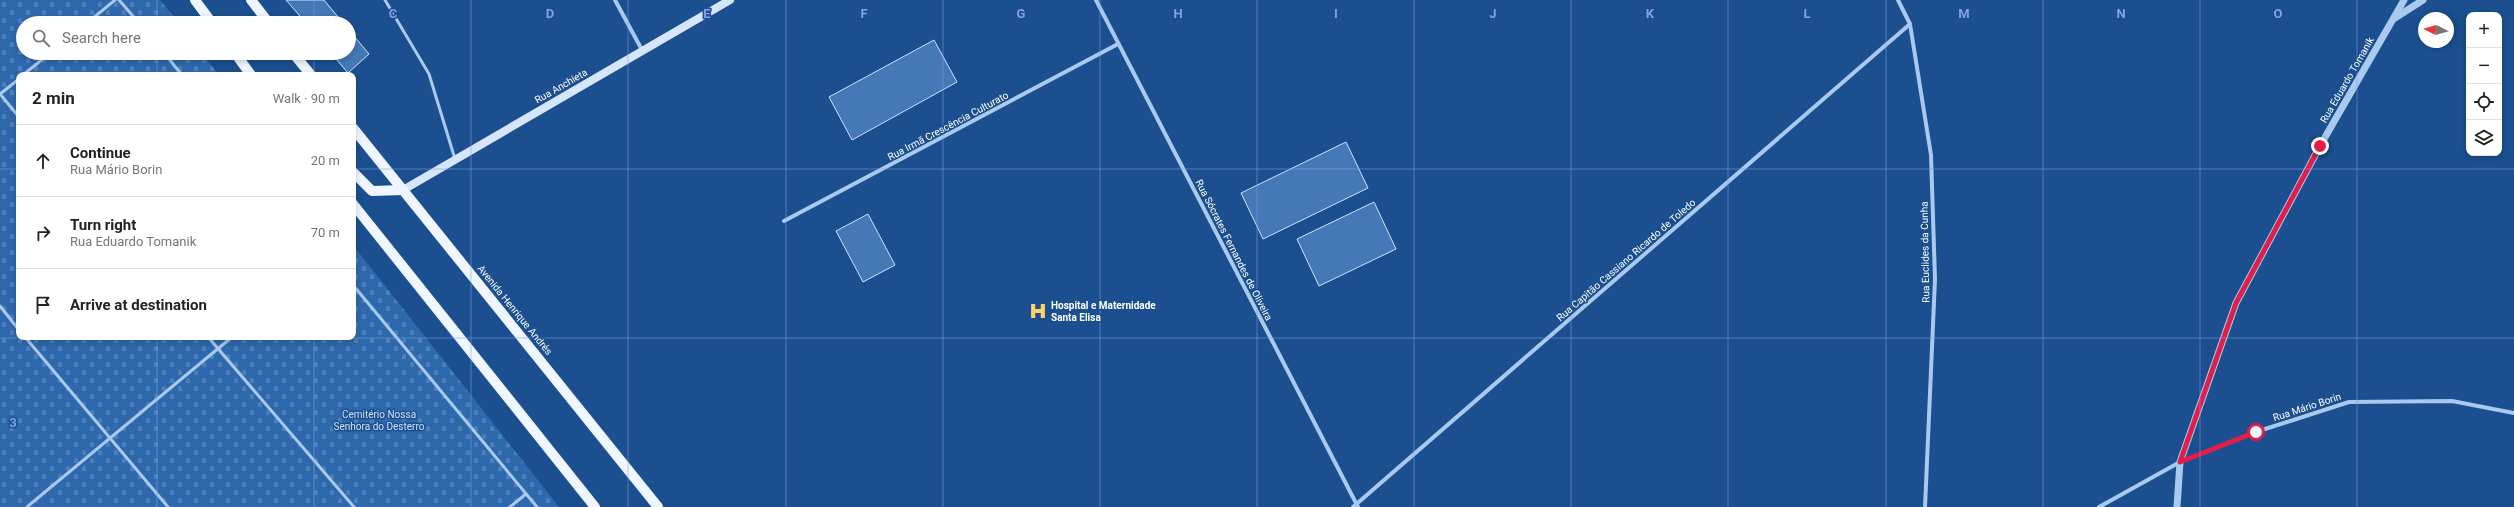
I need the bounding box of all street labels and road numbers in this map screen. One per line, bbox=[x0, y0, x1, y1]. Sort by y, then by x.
street label: Rua Eduardo Tomanik bbox=[2318, 34, 2377, 125]
street label: Rua Anchieta bbox=[533, 67, 589, 105]
street label: Rua Irmã Crescência Culturato bbox=[886, 89, 1010, 163]
street label: Rua Sócrates Fernandes de Oliveira bbox=[1194, 178, 1274, 322]
street label: Rua Capitão Cassiano Ricardo de Toledo bbox=[1554, 197, 1698, 323]
street label: Rua Euclides da Cunha bbox=[1919, 201, 1931, 303]
street label: Avenida Henrique Andrés bbox=[475, 263, 555, 357]
street label: Rua Mário Borin bbox=[2272, 391, 2342, 423]

